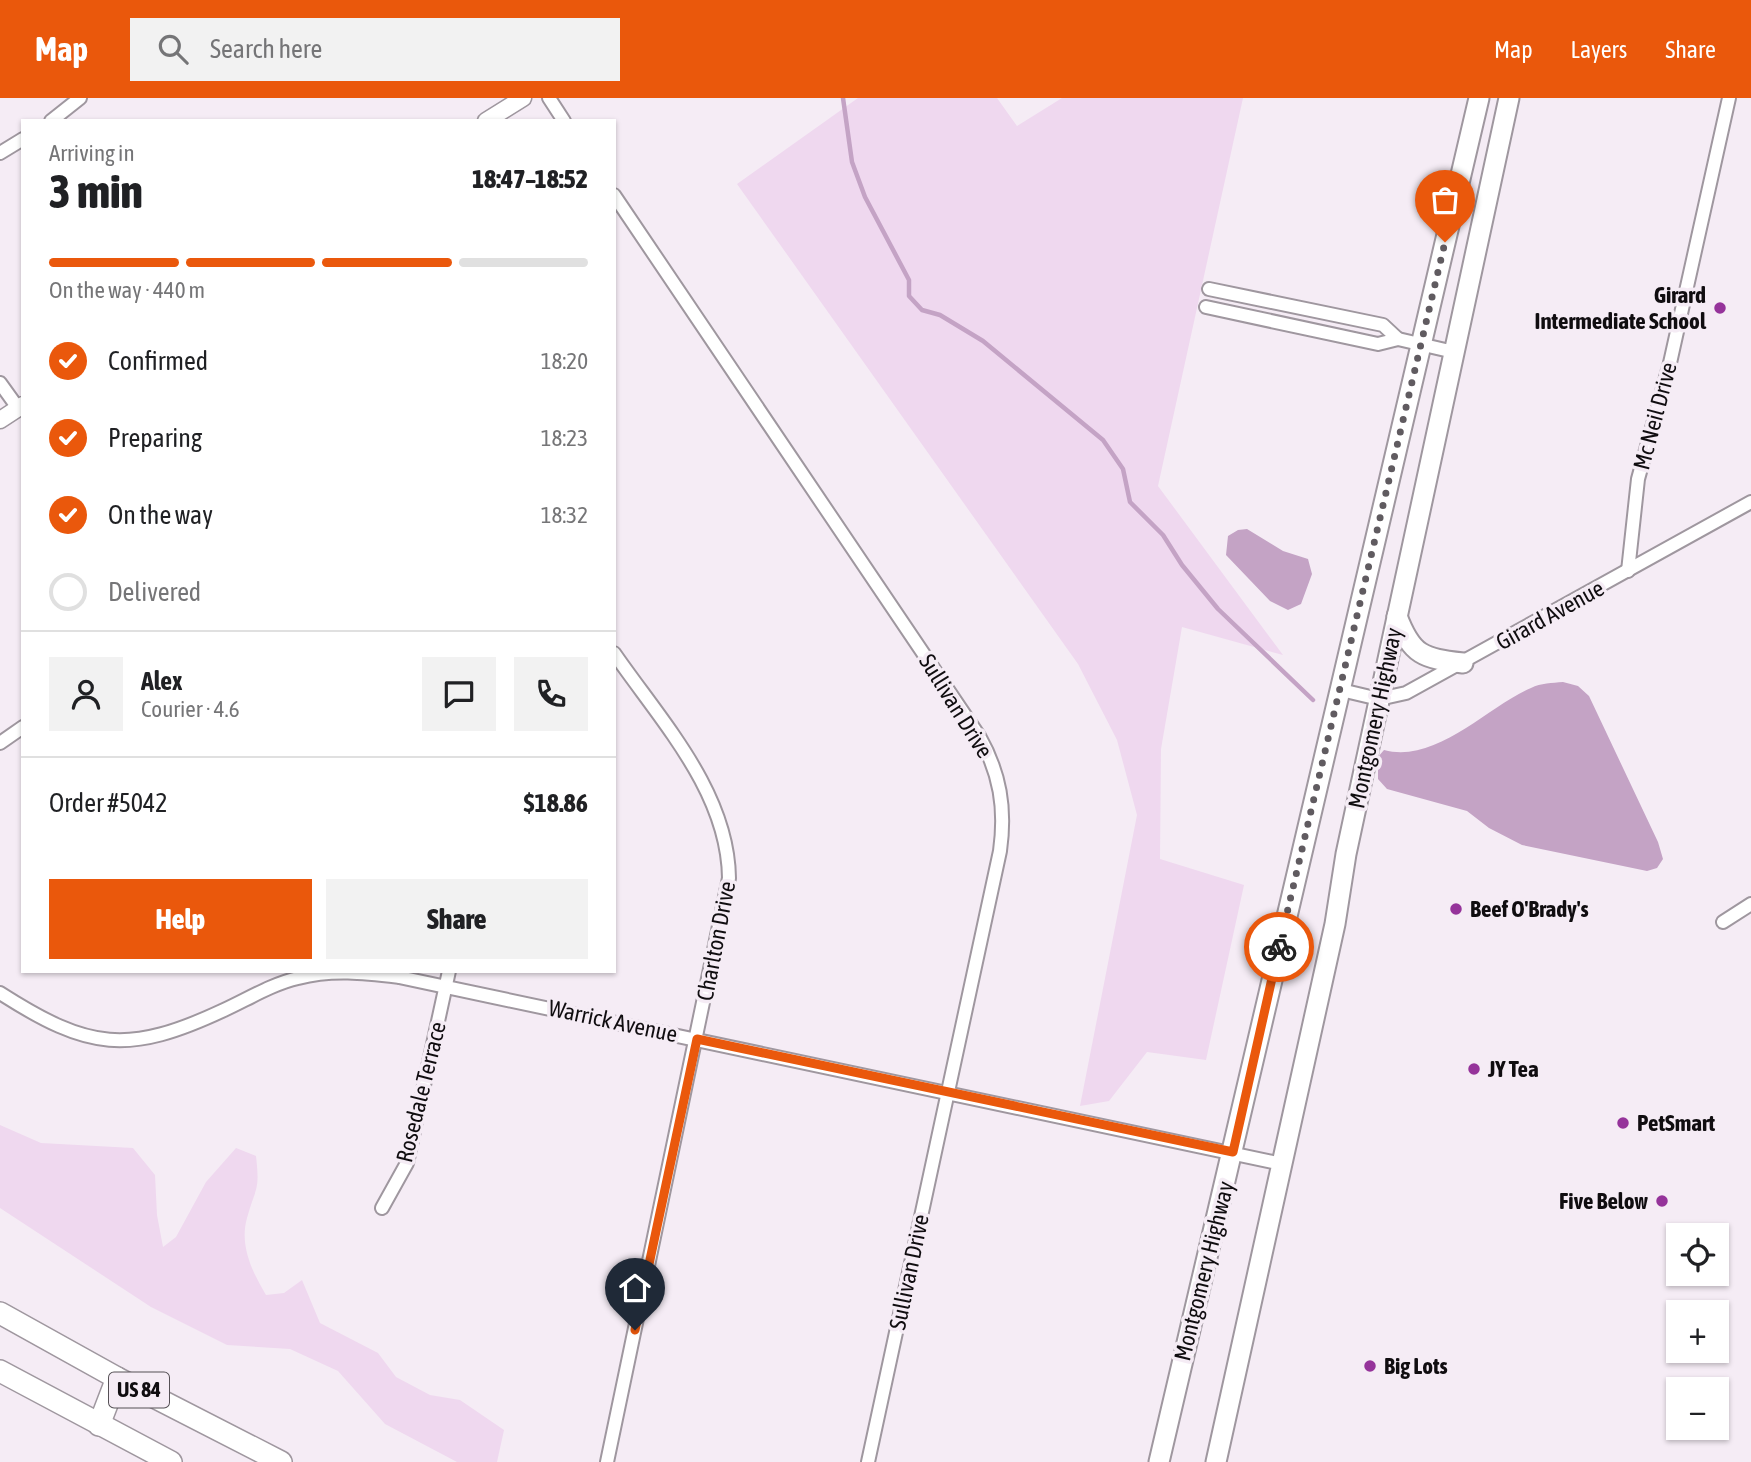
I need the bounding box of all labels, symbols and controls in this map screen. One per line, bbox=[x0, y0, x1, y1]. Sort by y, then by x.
search box bbox=[130, 18, 620, 81]
text: Map bbox=[35, 30, 88, 68]
icon: search bbox=[154, 30, 192, 68]
text: Search here bbox=[210, 34, 322, 64]
text: Map bbox=[1494, 36, 1533, 63]
text: Layers bbox=[1571, 36, 1627, 63]
text: Share bbox=[1665, 36, 1716, 63]
text: Arriving in bbox=[49, 140, 135, 166]
text: 18:47–18:52 bbox=[472, 164, 588, 194]
text: 3 min bbox=[49, 165, 143, 218]
pin bbox=[1415, 170, 1475, 242]
icon: bag bbox=[1426, 181, 1464, 219]
text: On the way · 440 m bbox=[49, 277, 205, 303]
place label: Girard Intermediate School bbox=[1535, 282, 1707, 334]
marker: Girard Intermediate School bbox=[1712, 300, 1728, 316]
icon: check bbox=[49, 342, 87, 380]
text: Confirmed bbox=[108, 346, 208, 376]
text: 18:20 bbox=[541, 348, 588, 374]
street label: Mc Neil Drive bbox=[1628, 359, 1682, 473]
icon: check bbox=[49, 419, 87, 457]
text: Preparing bbox=[108, 423, 202, 453]
text: 18:23 bbox=[541, 425, 588, 451]
icon: check bbox=[49, 496, 87, 534]
text: On the way bbox=[108, 500, 213, 530]
text: 18:32 bbox=[541, 502, 588, 528]
street label: Girard Avenue bbox=[1492, 575, 1608, 655]
text: Delivered bbox=[108, 577, 201, 607]
street label: Montgomery Highway bbox=[1343, 625, 1407, 811]
street label: Sullivan Drive bbox=[914, 649, 998, 763]
button: person bbox=[49, 657, 123, 731]
button: chat bbox=[422, 657, 496, 731]
button: phone bbox=[514, 657, 588, 731]
text: Alex bbox=[141, 666, 182, 696]
text: Courier · 4.6 bbox=[141, 696, 240, 722]
text: Order #5042 bbox=[49, 788, 168, 818]
text: $18.86 bbox=[524, 788, 588, 818]
button: Help bbox=[49, 879, 312, 959]
button: Share bbox=[326, 879, 588, 959]
street label: Charlton Drive bbox=[692, 879, 740, 1003]
place label: Beef O'Brady's bbox=[1470, 896, 1589, 922]
marker: Beef O'Brady's bbox=[1448, 901, 1464, 917]
courier bbox=[1244, 912, 1314, 982]
icon: bike bbox=[1260, 928, 1298, 966]
street label: Warrick Avenue bbox=[546, 995, 680, 1047]
street label: Rosedale Terrace bbox=[391, 1019, 451, 1165]
place label: JY Tea bbox=[1487, 1056, 1539, 1082]
marker: JY Tea bbox=[1466, 1061, 1482, 1077]
place label: PetSmart bbox=[1637, 1110, 1716, 1136]
marker: PetSmart bbox=[1615, 1115, 1631, 1131]
street label: Montgomery Highway bbox=[1169, 1179, 1239, 1363]
place label: Five Below bbox=[1559, 1188, 1648, 1214]
marker: Five Below bbox=[1654, 1193, 1670, 1209]
street label: Sullivan Drive bbox=[884, 1212, 934, 1332]
map controls bbox=[1666, 1223, 1729, 1440]
button: locate bbox=[1666, 1223, 1729, 1286]
pin bbox=[605, 1258, 665, 1330]
icon: home bbox=[616, 1269, 654, 1307]
button: + bbox=[1666, 1300, 1729, 1363]
place label: Big Lots bbox=[1384, 1353, 1448, 1379]
marker: Big Lots bbox=[1362, 1358, 1378, 1374]
road number: US 84 bbox=[109, 1372, 169, 1408]
button: − bbox=[1666, 1377, 1729, 1440]

